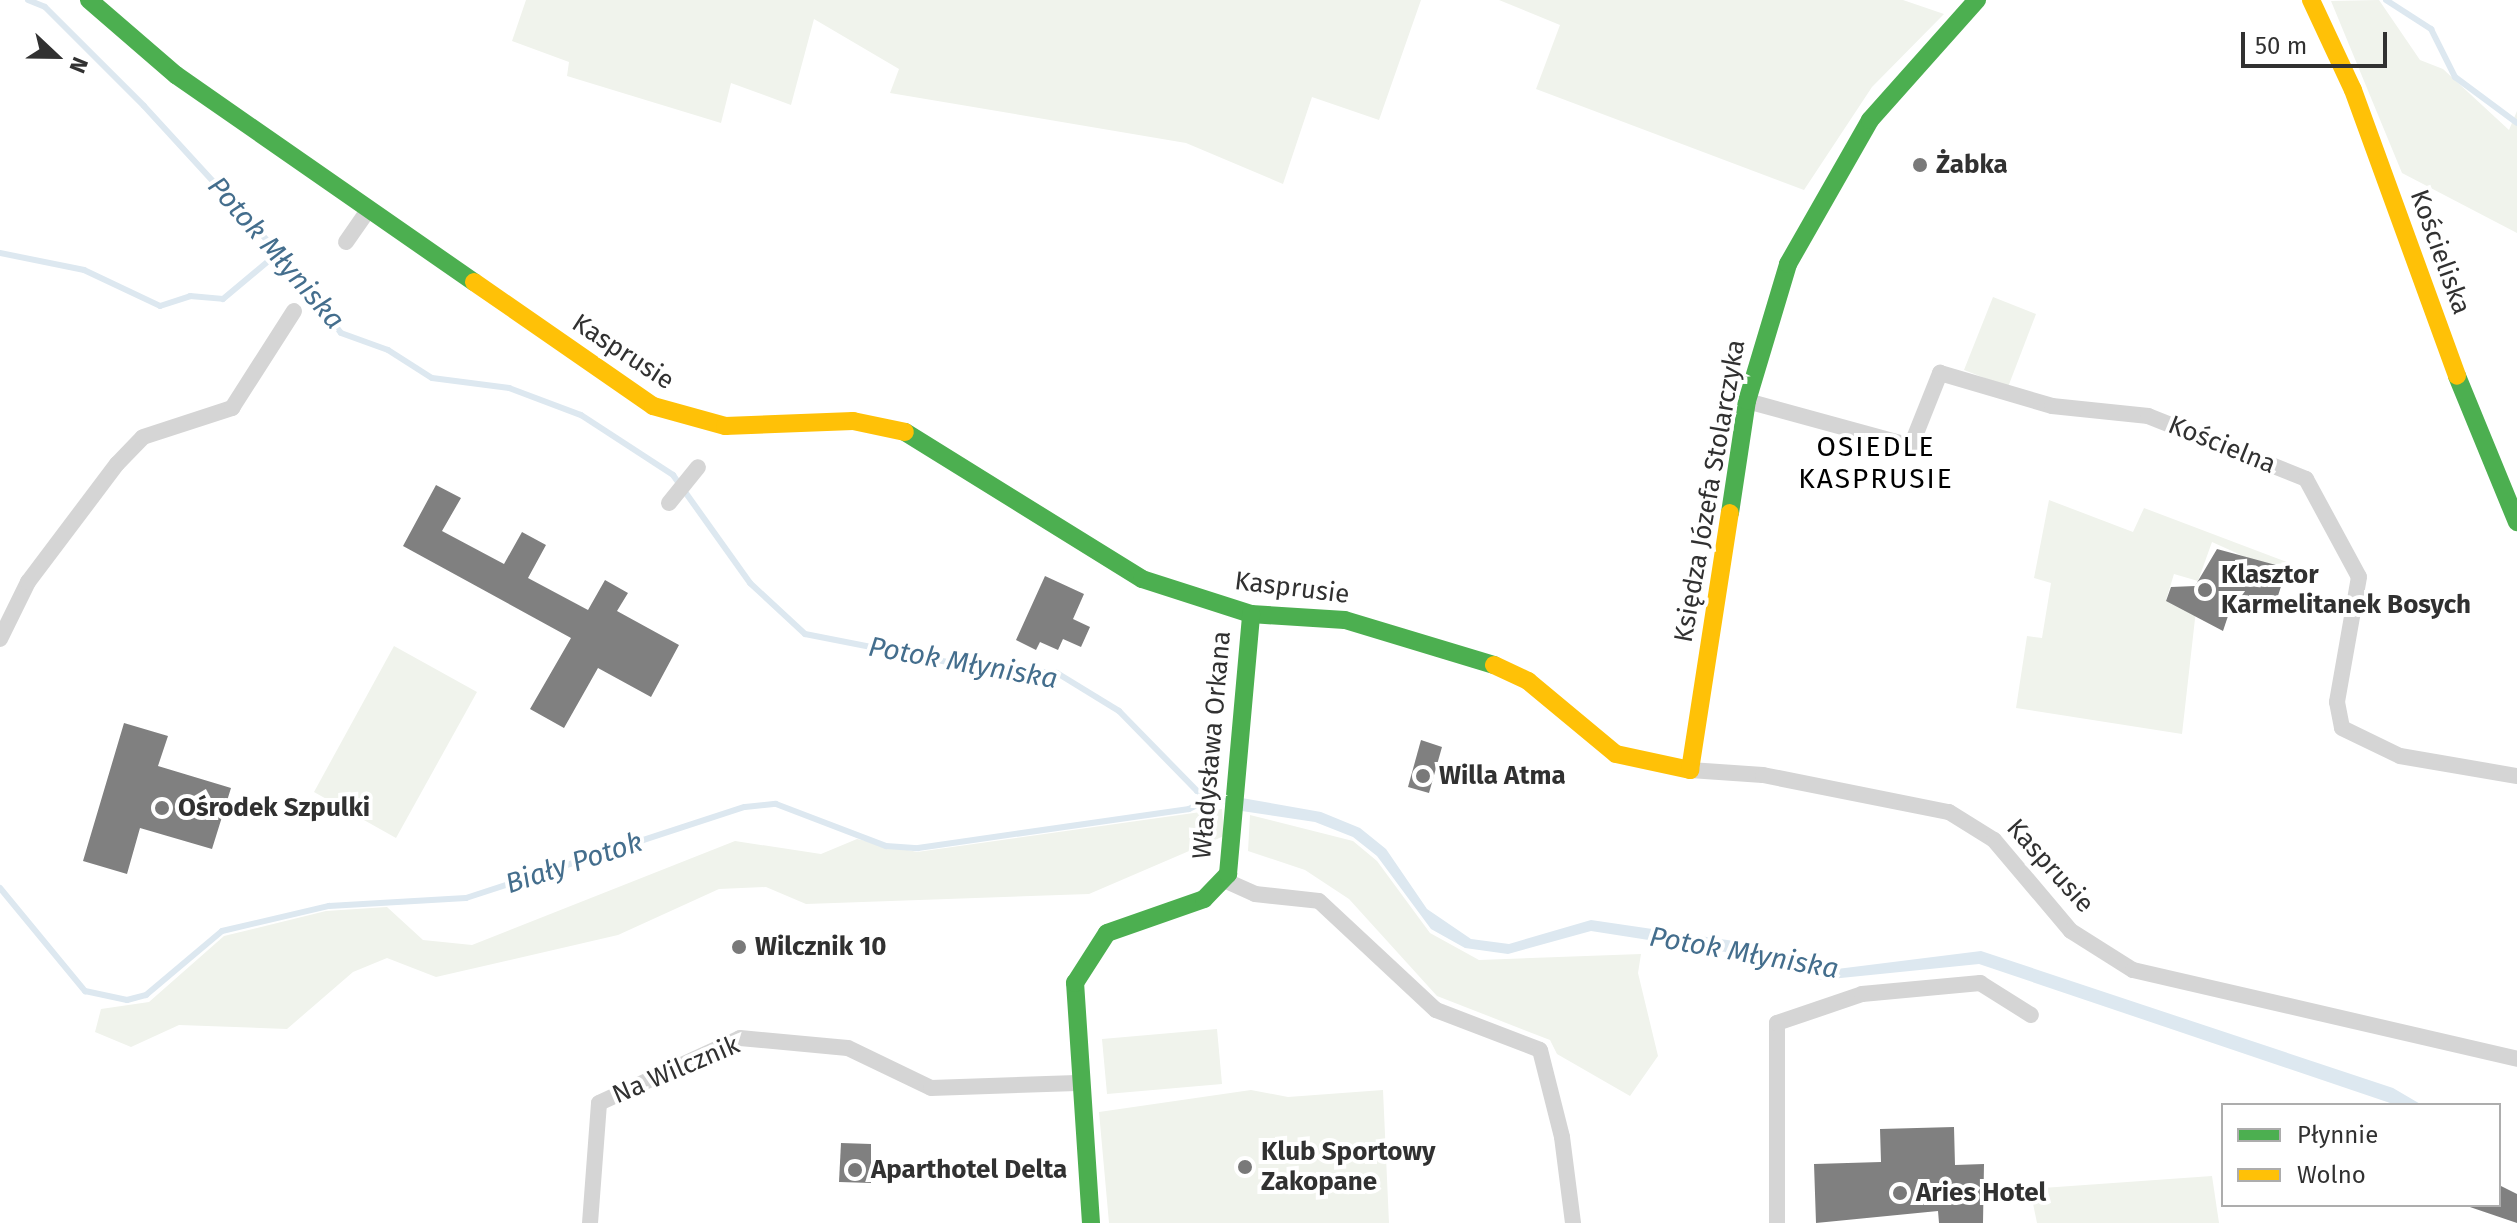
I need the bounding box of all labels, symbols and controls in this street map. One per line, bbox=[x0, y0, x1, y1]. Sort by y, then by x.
north arrow bbox=[16, 16, 96, 96]
scale bar bbox=[2245, 16, 2391, 66]
text: 50 m bbox=[2255, 32, 2307, 60]
text: N bbox=[63, 53, 94, 77]
place label: Żabka bbox=[1936, 149, 2008, 181]
marker: Żabka bbox=[1911, 156, 1929, 174]
water label: Potok Młyniska bbox=[201, 170, 351, 336]
street label: Kościeliska bbox=[2403, 185, 2477, 319]
street label: Kasprusie bbox=[566, 307, 680, 397]
street label: Księdza Józefa Stolarczyka bbox=[1668, 337, 1752, 645]
street label: Kościelna bbox=[2164, 409, 2280, 481]
district label: OSIEDLE KASPRUSIE bbox=[1798, 430, 1954, 496]
place label: Klasztor Karmelitanek Bosych bbox=[2221, 559, 2471, 620]
street label: Kasprusie bbox=[1233, 565, 1351, 611]
marker: Klasztor Karmelitanek Bosych bbox=[2196, 581, 2214, 599]
street label: Władysława Orkana bbox=[1186, 629, 1238, 861]
water label: Potok Młyniska bbox=[866, 630, 1060, 696]
place label: Willa Atma bbox=[1439, 760, 1566, 792]
marker: Willa Atma bbox=[1414, 767, 1432, 785]
place label: Ośrodek Szpulki bbox=[178, 792, 370, 824]
marker: Ośrodek Szpulki bbox=[153, 799, 171, 817]
street label: Kasprusie bbox=[2000, 813, 2100, 919]
water label: Biały Potok bbox=[501, 825, 647, 901]
water label: Potok Młyniska bbox=[1647, 920, 1841, 986]
place label: Wilcznik 10 bbox=[755, 931, 886, 963]
marker: Wilcznik 10 bbox=[730, 938, 748, 956]
street label: Na Wilcznik bbox=[608, 1029, 744, 1111]
legend bbox=[2221, 1103, 2501, 1207]
text: Płynnie bbox=[2297, 1121, 2378, 1149]
place label: Klub Sportowy Zakopane bbox=[1261, 1136, 1435, 1198]
place label: Aparthotel Delta bbox=[871, 1154, 1067, 1186]
marker: Klub Sportowy Zakopane bbox=[1236, 1158, 1254, 1176]
marker: Aparthotel Delta bbox=[846, 1161, 864, 1179]
text: Wolno bbox=[2297, 1161, 2366, 1189]
place label: Aries Hotel bbox=[1916, 1177, 2046, 1209]
marker: Aries Hotel bbox=[1891, 1184, 1909, 1202]

